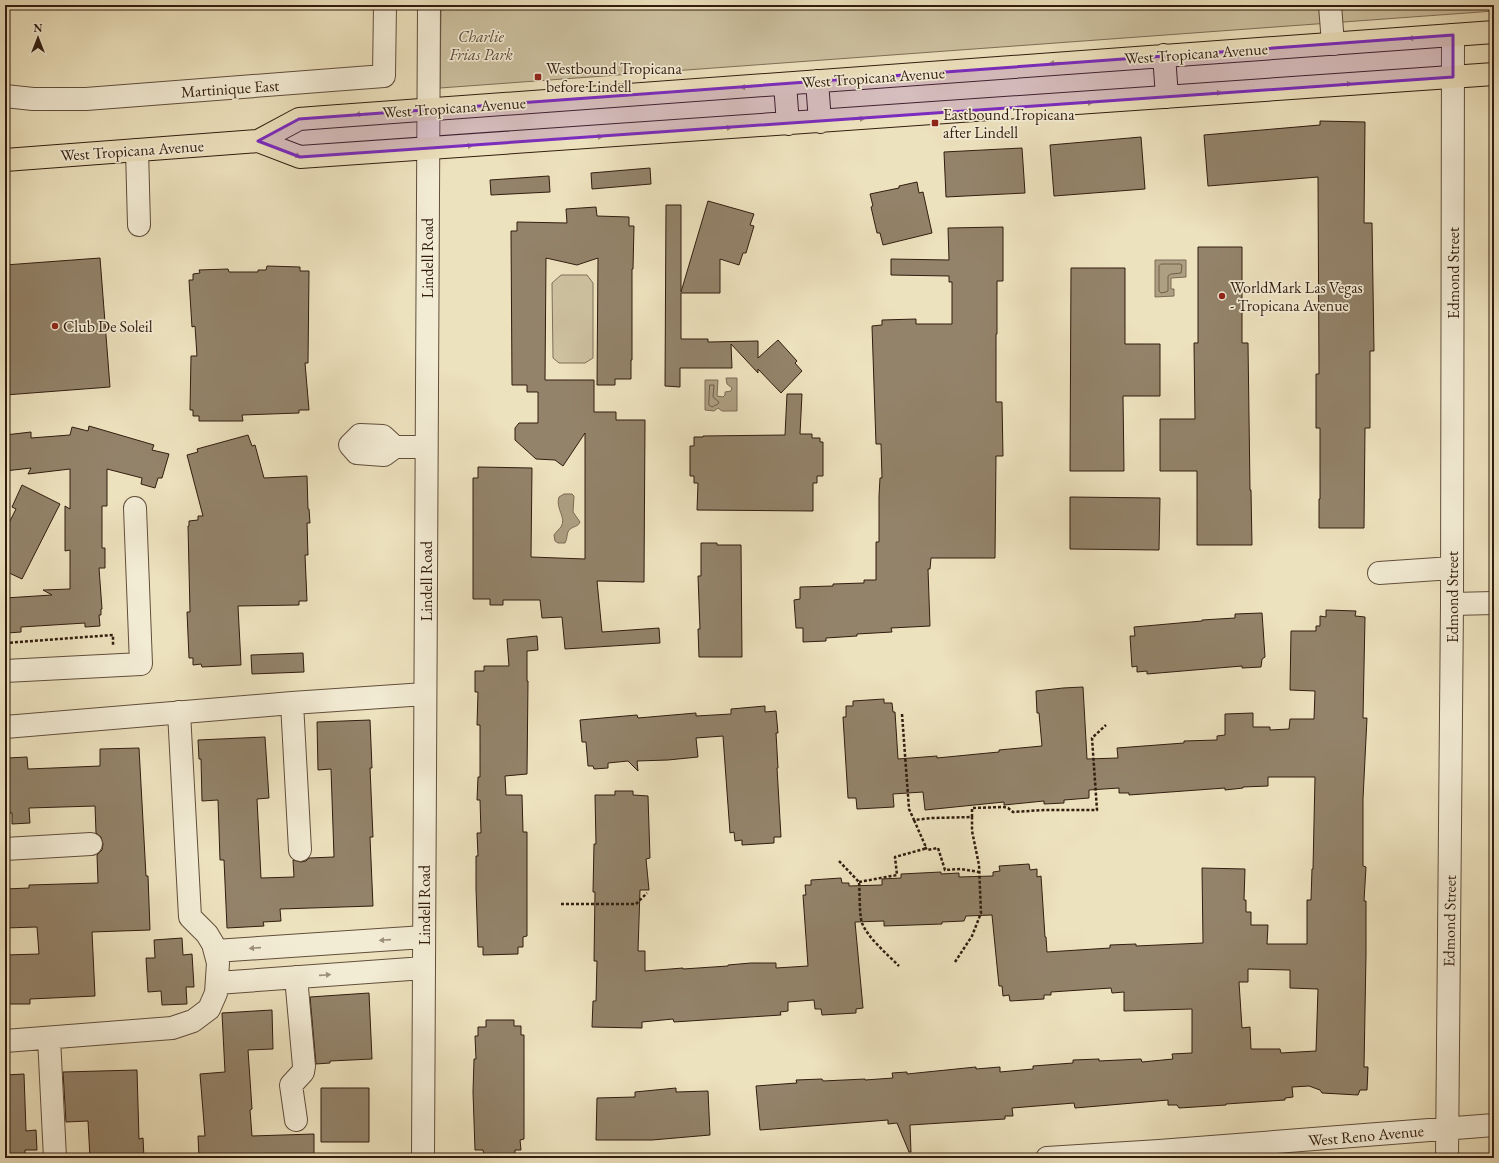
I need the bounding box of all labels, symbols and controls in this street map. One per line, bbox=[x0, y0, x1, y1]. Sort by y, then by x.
north arrow bbox=[18, 18, 58, 58]
text: N bbox=[34, 21, 43, 35]
park label: Charlie Frias Park bbox=[448, 26, 514, 65]
one-way arrow bbox=[1408, 34, 1420, 41]
street label: West Tropicana Avenue bbox=[1124, 38, 1269, 69]
place label: Westbound Tropicana before Lindell bbox=[546, 58, 683, 97]
one-way arrow bbox=[1049, 60, 1061, 67]
street label: West Tropicana Avenue bbox=[801, 62, 946, 93]
marker: Westbound Tropicana before Lindell bbox=[533, 72, 543, 82]
street label: Martinique East bbox=[180, 75, 280, 102]
one-way arrow bbox=[1340, 81, 1352, 88]
one-way arrow bbox=[740, 83, 752, 90]
one-way arrow bbox=[1210, 90, 1222, 97]
street label: West Tropicana Avenue bbox=[382, 92, 527, 123]
one-way arrow bbox=[1081, 99, 1093, 106]
place label: Eastbound Tropicana after Lindell bbox=[943, 104, 1075, 143]
one-way arrow bbox=[355, 110, 367, 117]
one-way arrow bbox=[853, 115, 865, 122]
marker: Eastbound Tropicana after Lindell bbox=[930, 118, 940, 128]
one-way arrow bbox=[720, 125, 732, 132]
one-way arrow bbox=[591, 133, 603, 140]
street label: West Tropicana Avenue bbox=[60, 135, 205, 166]
one-way arrow bbox=[461, 142, 473, 149]
one-way arrow bbox=[289, 152, 301, 158]
street label: Lindell Road bbox=[417, 217, 438, 298]
street label: Edmond Street bbox=[1443, 227, 1464, 319]
place label: WorldMark Las Vegas - Tropicana Avenue bbox=[1230, 277, 1363, 316]
marker: WorldMark Las Vegas - Tropicana Avenue bbox=[1217, 291, 1227, 301]
place label: Club De Soleil bbox=[63, 316, 153, 337]
marker: Club De Soleil bbox=[50, 321, 60, 331]
street label: Lindell Road bbox=[416, 540, 437, 621]
street label: Edmond Street bbox=[1442, 551, 1463, 643]
street label: Lindell Road bbox=[414, 864, 435, 945]
street label: Edmond Street bbox=[1438, 875, 1461, 967]
one-way arrow bbox=[379, 936, 391, 943]
one-way arrow bbox=[249, 945, 261, 952]
one-way arrow bbox=[319, 971, 331, 978]
street label: West Reno Avenue bbox=[1307, 1120, 1425, 1151]

